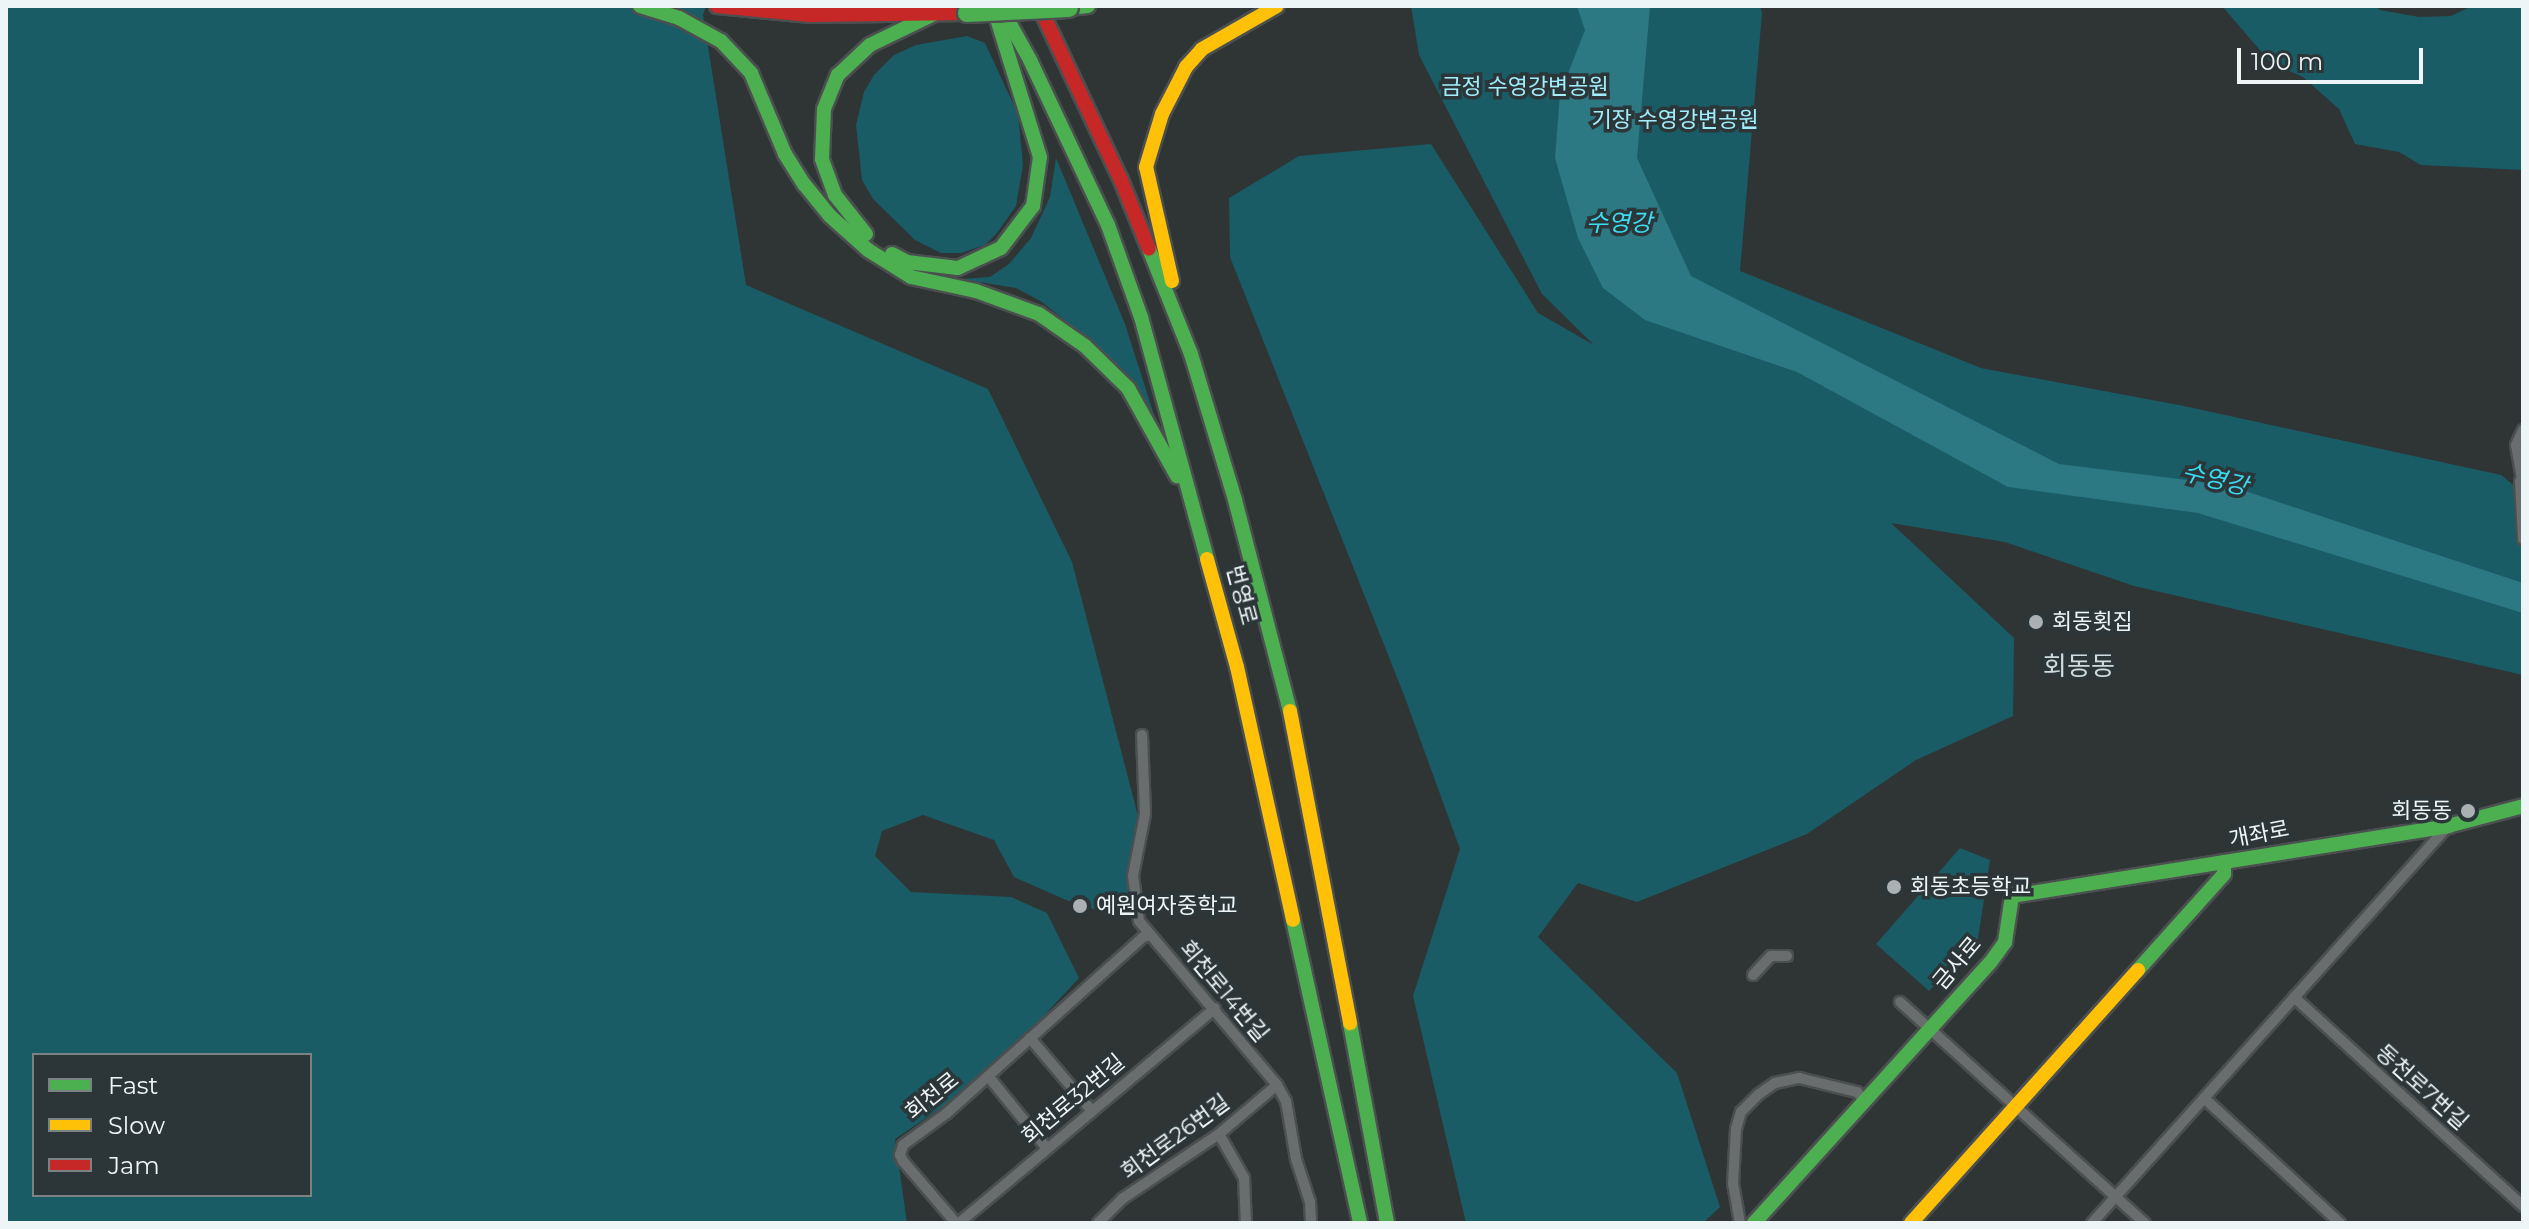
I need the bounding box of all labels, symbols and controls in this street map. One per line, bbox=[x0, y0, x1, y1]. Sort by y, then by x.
scale bar bbox=[2241, 32, 2427, 82]
text: 100 m bbox=[2251, 47, 2323, 76]
park label: 금정 수영강변공원 bbox=[1441, 74, 1609, 100]
park label: 기장 수영강변공원 bbox=[1591, 107, 1759, 133]
water label: 수영강 bbox=[1586, 209, 1652, 237]
water label: 수영강 bbox=[2179, 457, 2251, 501]
street label: 번영로 bbox=[1221, 562, 1263, 628]
place label: 회동횟집 bbox=[2052, 609, 2133, 635]
marker: 회동횟집 bbox=[2027, 613, 2045, 631]
district label: 회동동 bbox=[2043, 651, 2115, 683]
place label: 회동동 bbox=[2391, 798, 2452, 824]
marker: 회동동 bbox=[2459, 802, 2477, 820]
street label: 개좌로 bbox=[2227, 815, 2291, 853]
place label: 회동초등학교 bbox=[1910, 874, 2031, 900]
marker: 회동초등학교 bbox=[1885, 878, 1903, 896]
place label: 예원여자중학교 bbox=[1096, 893, 1238, 919]
marker: 예원여자중학교 bbox=[1071, 897, 1089, 915]
street label: 금사로 bbox=[1927, 931, 1987, 995]
street label: 회천로14번길 bbox=[1174, 935, 1274, 1047]
street label: 동천로7번길 bbox=[2371, 1039, 2473, 1135]
street label: 회천로32번길 bbox=[1016, 1048, 1130, 1150]
legend bbox=[32, 1053, 312, 1197]
street label: 회천로 bbox=[900, 1067, 964, 1125]
text: Fast bbox=[108, 1071, 158, 1100]
street label: 회천로26번길 bbox=[1116, 1089, 1234, 1185]
text: Slow bbox=[108, 1111, 165, 1140]
text: Jam bbox=[108, 1151, 160, 1180]

